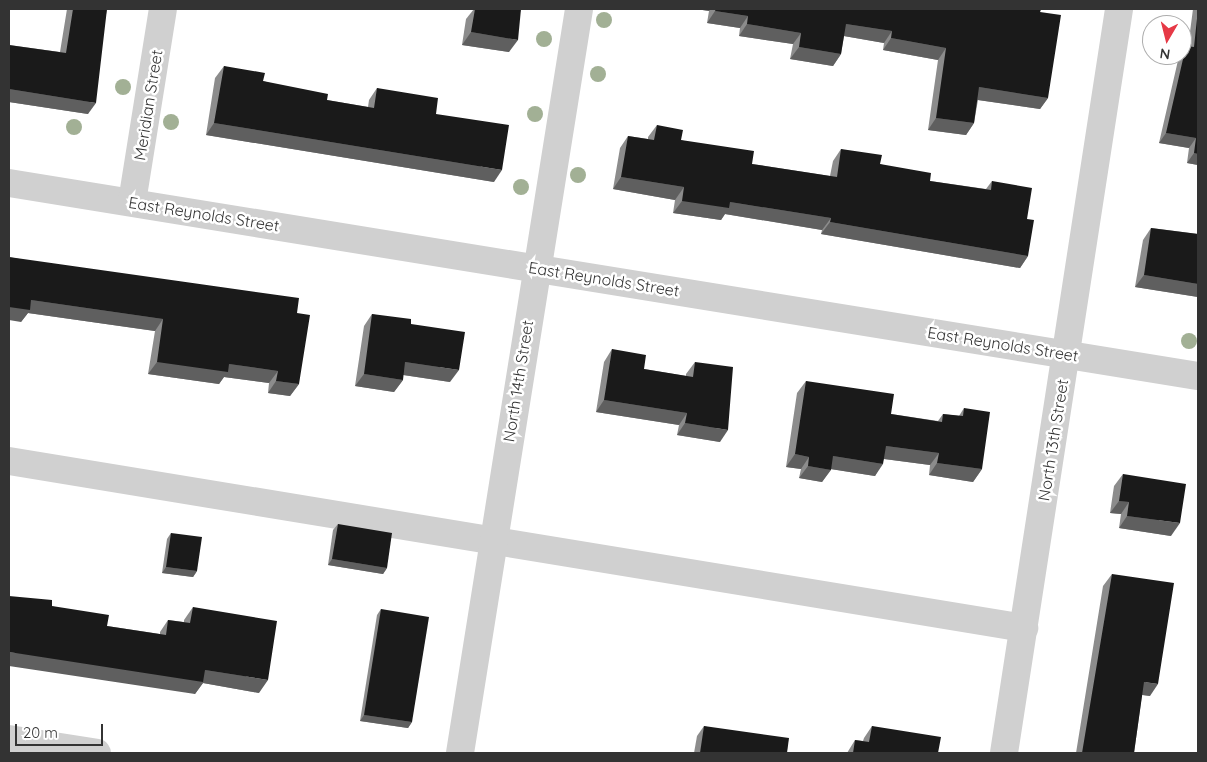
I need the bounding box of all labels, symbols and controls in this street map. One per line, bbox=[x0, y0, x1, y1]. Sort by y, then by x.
north arrow bbox=[1142, 15, 1192, 65]
text: N bbox=[1159, 44, 1171, 63]
street label: Meridian Street bbox=[130, 48, 166, 162]
street label: East Reynolds Street bbox=[127, 193, 281, 235]
street label: East Reynolds Street bbox=[527, 258, 681, 300]
street label: North 14th Street bbox=[499, 319, 537, 443]
street label: East Reynolds Street bbox=[926, 323, 1080, 365]
street label: North 13th Street bbox=[1034, 378, 1072, 502]
scale bar bbox=[18, 714, 105, 746]
text: 20 m bbox=[23, 723, 58, 742]

